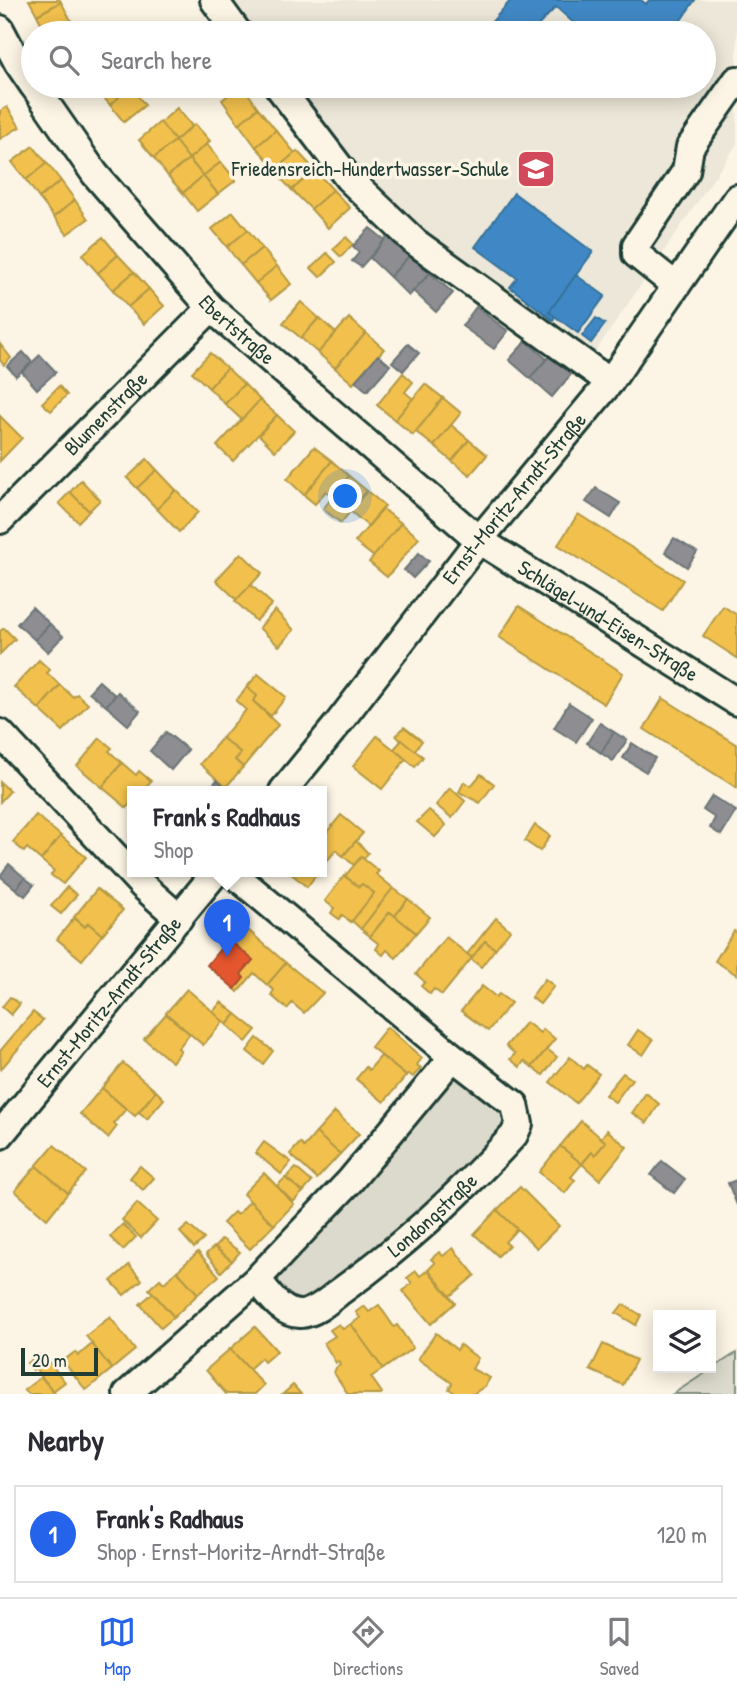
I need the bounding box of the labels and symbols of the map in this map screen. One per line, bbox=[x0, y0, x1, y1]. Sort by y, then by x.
school or university icon: Friedensreich-Hundertwasser-Schule bbox=[515, 148, 557, 190]
place label: Friedensreich-Hundertwasser-Schule bbox=[231, 154, 509, 183]
street label: Ebertstraße bbox=[192, 289, 281, 371]
street label: Blumenstraße bbox=[57, 365, 154, 462]
street label: Ernst-Moritz-Arndt-Straße bbox=[435, 406, 593, 590]
your location bbox=[328, 479, 362, 513]
street label: Schlägel-und-Eisen-Straße bbox=[512, 553, 704, 688]
pin: 1 bbox=[204, 899, 250, 957]
street label: Ernst-Moritz-Arndt-Straße bbox=[30, 910, 188, 1094]
street label: Londongstraße bbox=[381, 1167, 484, 1264]
scale bar bbox=[21, 1345, 98, 1377]

